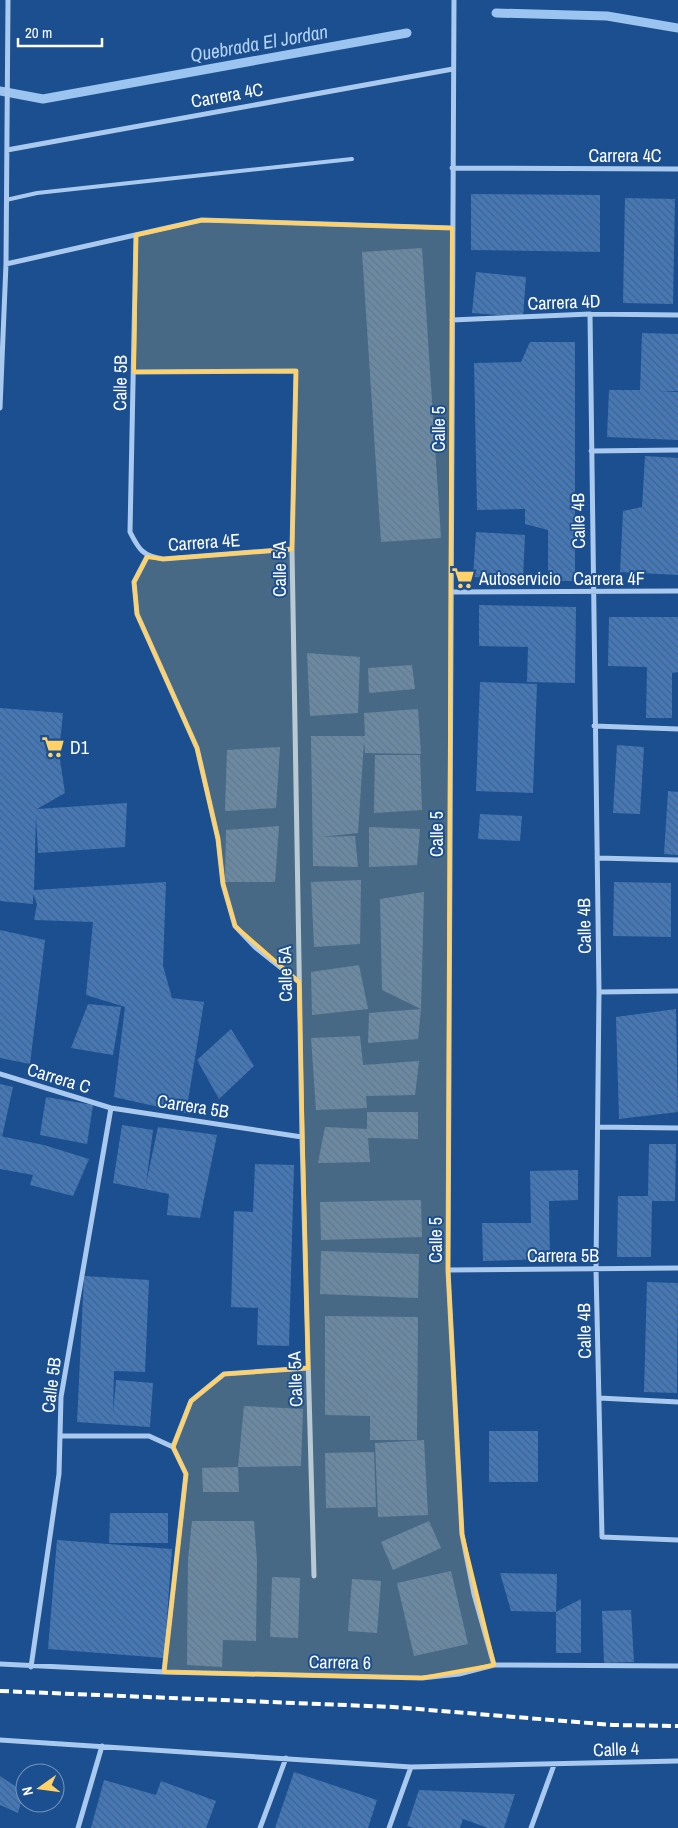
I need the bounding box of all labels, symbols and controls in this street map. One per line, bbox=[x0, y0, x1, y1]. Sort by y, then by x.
scale bar bbox=[18, 15, 101, 47]
water label: Quebrada El Jordan bbox=[188, 18, 330, 68]
text: 20 m bbox=[25, 22, 52, 43]
street label: Carrera 4C bbox=[189, 76, 265, 114]
street label: Carrera 4C bbox=[589, 143, 662, 168]
street label: Carrera 4D bbox=[527, 288, 601, 316]
street label: Calle 5B bbox=[107, 355, 133, 411]
street label: Calle 5 bbox=[426, 406, 451, 452]
street label: Calle 4B bbox=[565, 493, 591, 549]
street label: Carrera 4E bbox=[167, 527, 241, 557]
street label: Calle 5A bbox=[267, 541, 292, 597]
supermarket icon: Autoservicio bbox=[450, 565, 476, 591]
place label: Autoservicio bbox=[478, 566, 561, 591]
street label: Carrera 4F bbox=[573, 566, 645, 591]
supermarket icon: D1 bbox=[40, 734, 66, 760]
place label: D1 bbox=[70, 735, 90, 760]
street label: Calle 5 bbox=[424, 811, 449, 857]
street label: Calle 4B bbox=[571, 898, 597, 954]
street label: Calle 5A bbox=[272, 946, 298, 1002]
street label: Carrera C bbox=[24, 1057, 94, 1099]
street label: Carrera 5B bbox=[155, 1088, 231, 1124]
street label: Calle 5 bbox=[423, 1217, 448, 1263]
street label: Carrera 5B bbox=[527, 1243, 599, 1268]
street label: Calle 4B bbox=[571, 1303, 597, 1359]
street label: Calle 5A bbox=[282, 1351, 308, 1407]
street label: Calle 5B bbox=[35, 1356, 67, 1414]
street label: Carrera 6 bbox=[309, 1649, 371, 1675]
street label: Calle 4 bbox=[593, 1736, 639, 1762]
north arrow bbox=[15, 1763, 65, 1813]
text: N bbox=[18, 1785, 37, 1797]

